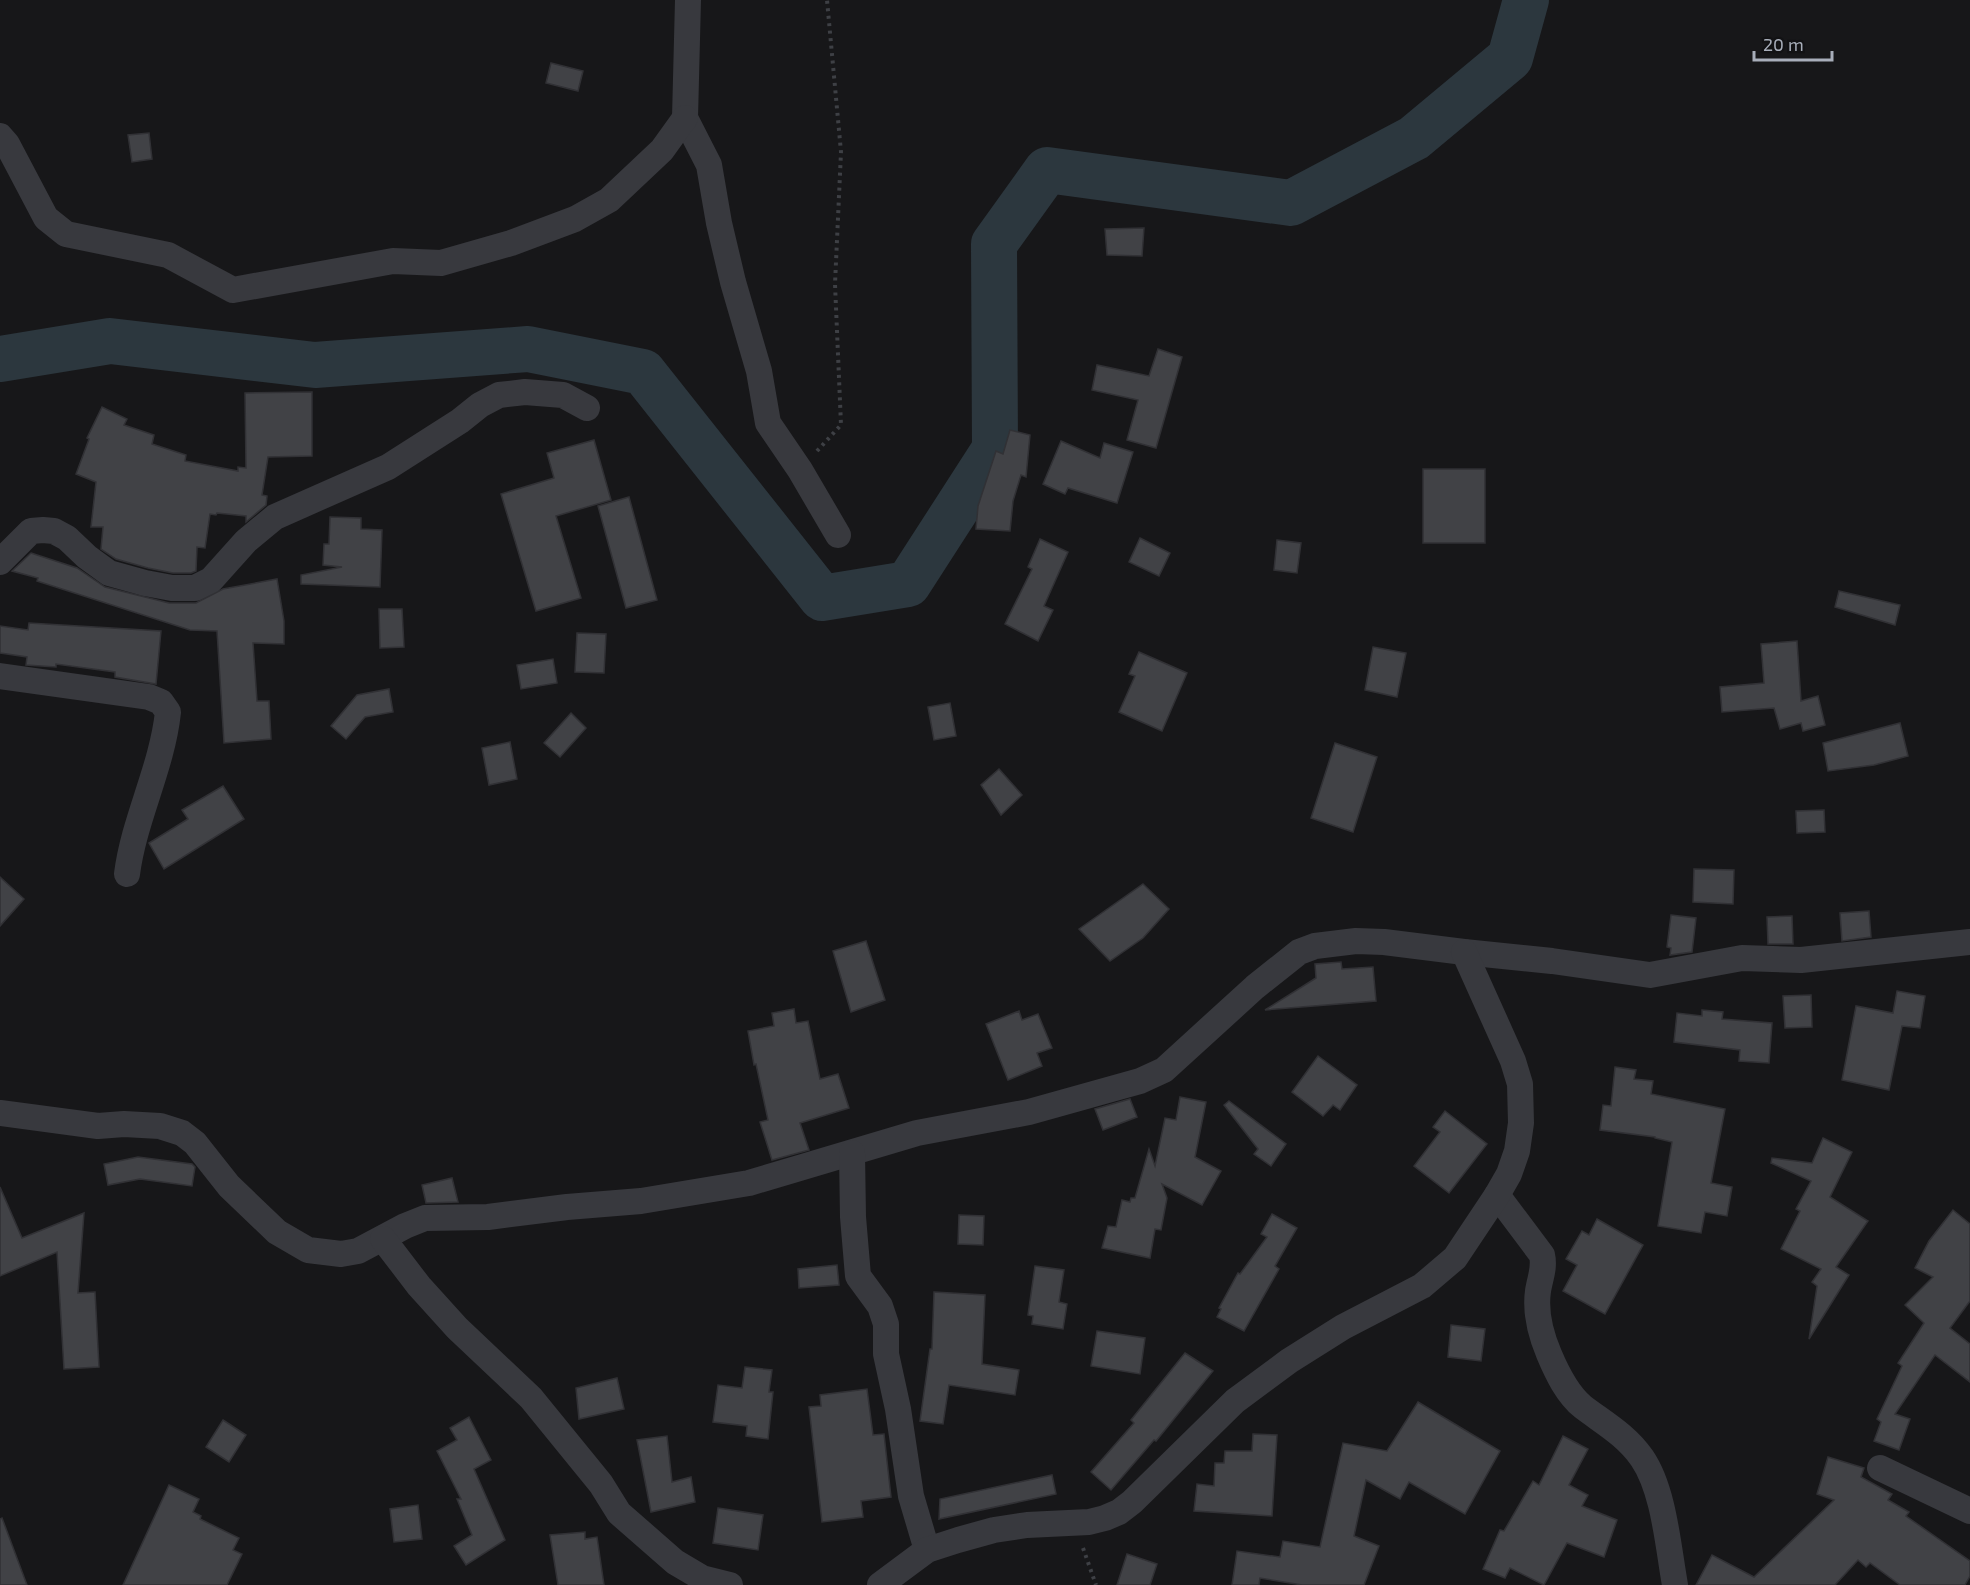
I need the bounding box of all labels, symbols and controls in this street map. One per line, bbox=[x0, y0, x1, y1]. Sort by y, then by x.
scale bar bbox=[1754, 24, 1832, 62]
text: 20 m bbox=[1763, 33, 1804, 55]

